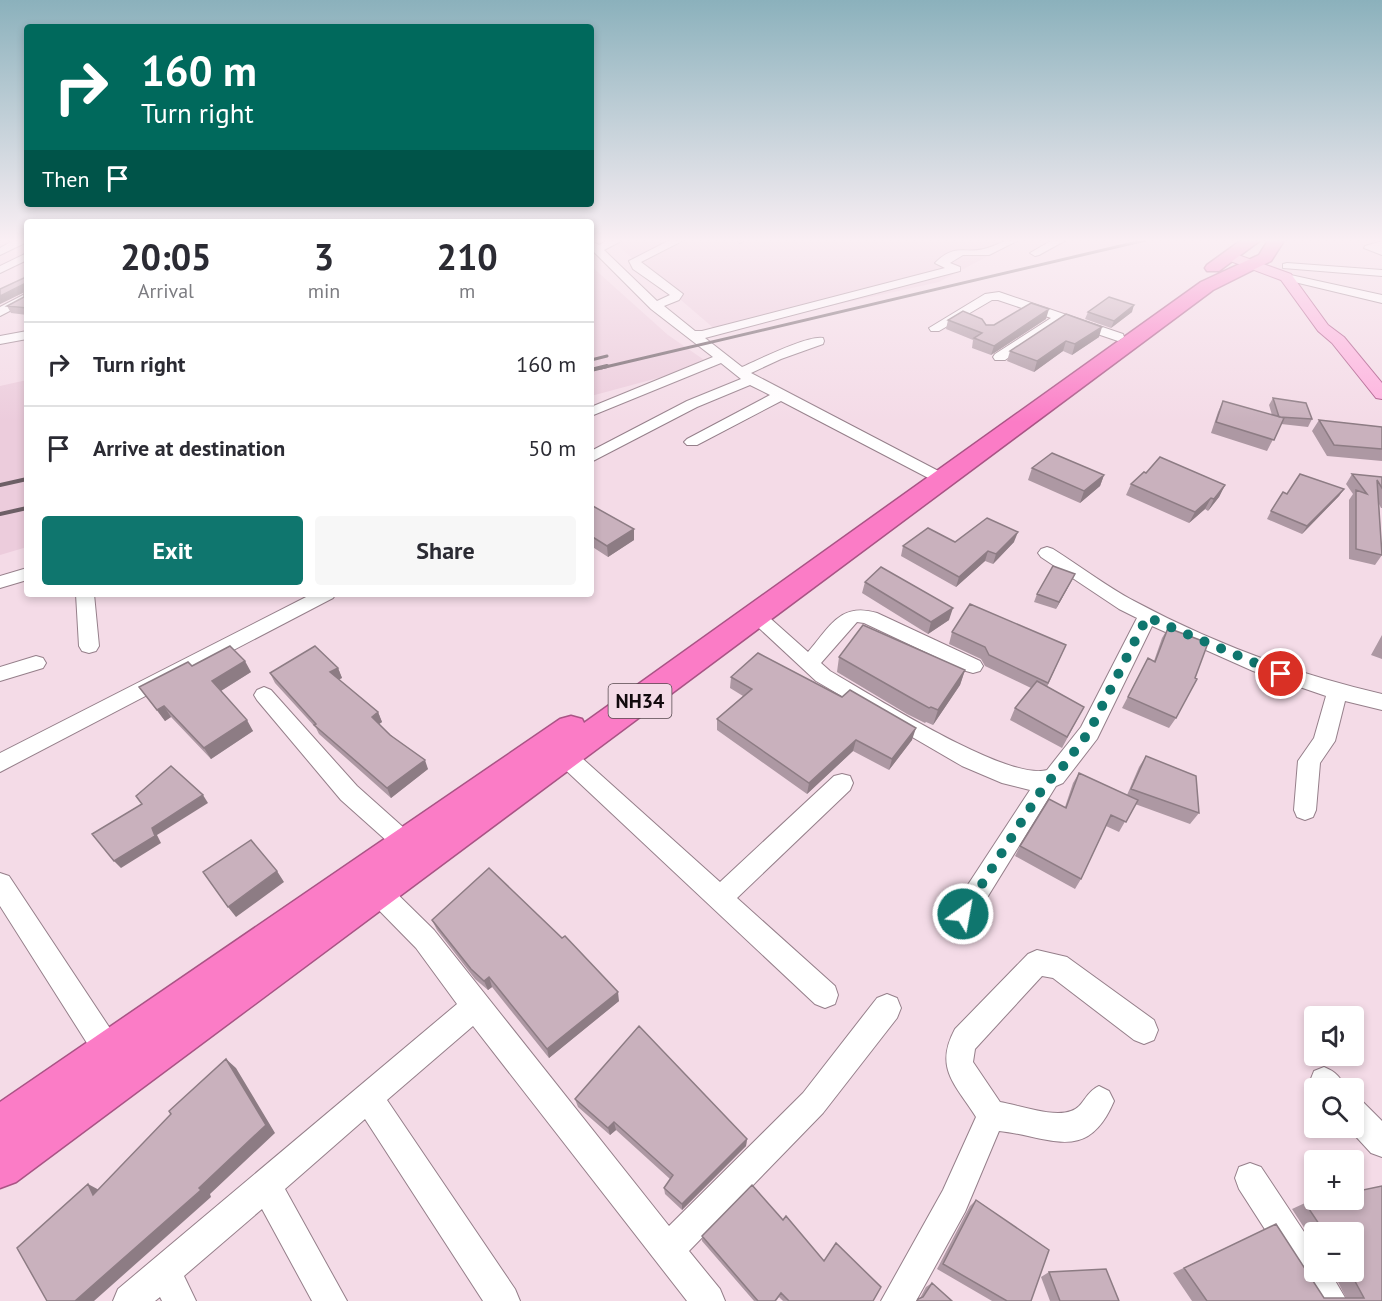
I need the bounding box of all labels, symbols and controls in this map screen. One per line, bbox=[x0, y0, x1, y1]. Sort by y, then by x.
text: 160 m bbox=[141, 43, 257, 98]
icon: right bbox=[42, 48, 120, 126]
text: Turn right bbox=[141, 96, 254, 130]
icon: arrive bbox=[101, 162, 134, 195]
text: Then bbox=[42, 165, 89, 193]
text: 20:05 bbox=[120, 233, 212, 280]
text: 3 bbox=[314, 233, 334, 280]
text: 210 bbox=[437, 233, 498, 280]
text: Arrival bbox=[138, 278, 194, 304]
text: min bbox=[308, 278, 340, 304]
text: m bbox=[459, 278, 475, 304]
icon: right bbox=[42, 348, 75, 381]
text: Turn right bbox=[93, 350, 185, 378]
text: 160 m bbox=[516, 350, 576, 378]
icon: arrive bbox=[42, 432, 75, 465]
text: Arrive at destination bbox=[93, 434, 285, 462]
text: 50 m bbox=[528, 434, 576, 462]
button: Exit bbox=[42, 516, 303, 585]
button: Share bbox=[315, 516, 576, 585]
pin bbox=[1255, 648, 1306, 699]
icon: arrive bbox=[1264, 657, 1297, 690]
road number: NH34 bbox=[608, 684, 672, 718]
position arrow bbox=[931, 882, 995, 946]
map controls bbox=[1304, 1006, 1364, 1282]
button: sound bbox=[1304, 1006, 1364, 1066]
button: search bbox=[1304, 1078, 1364, 1138]
button: + bbox=[1304, 1150, 1364, 1210]
button: − bbox=[1304, 1222, 1364, 1282]

